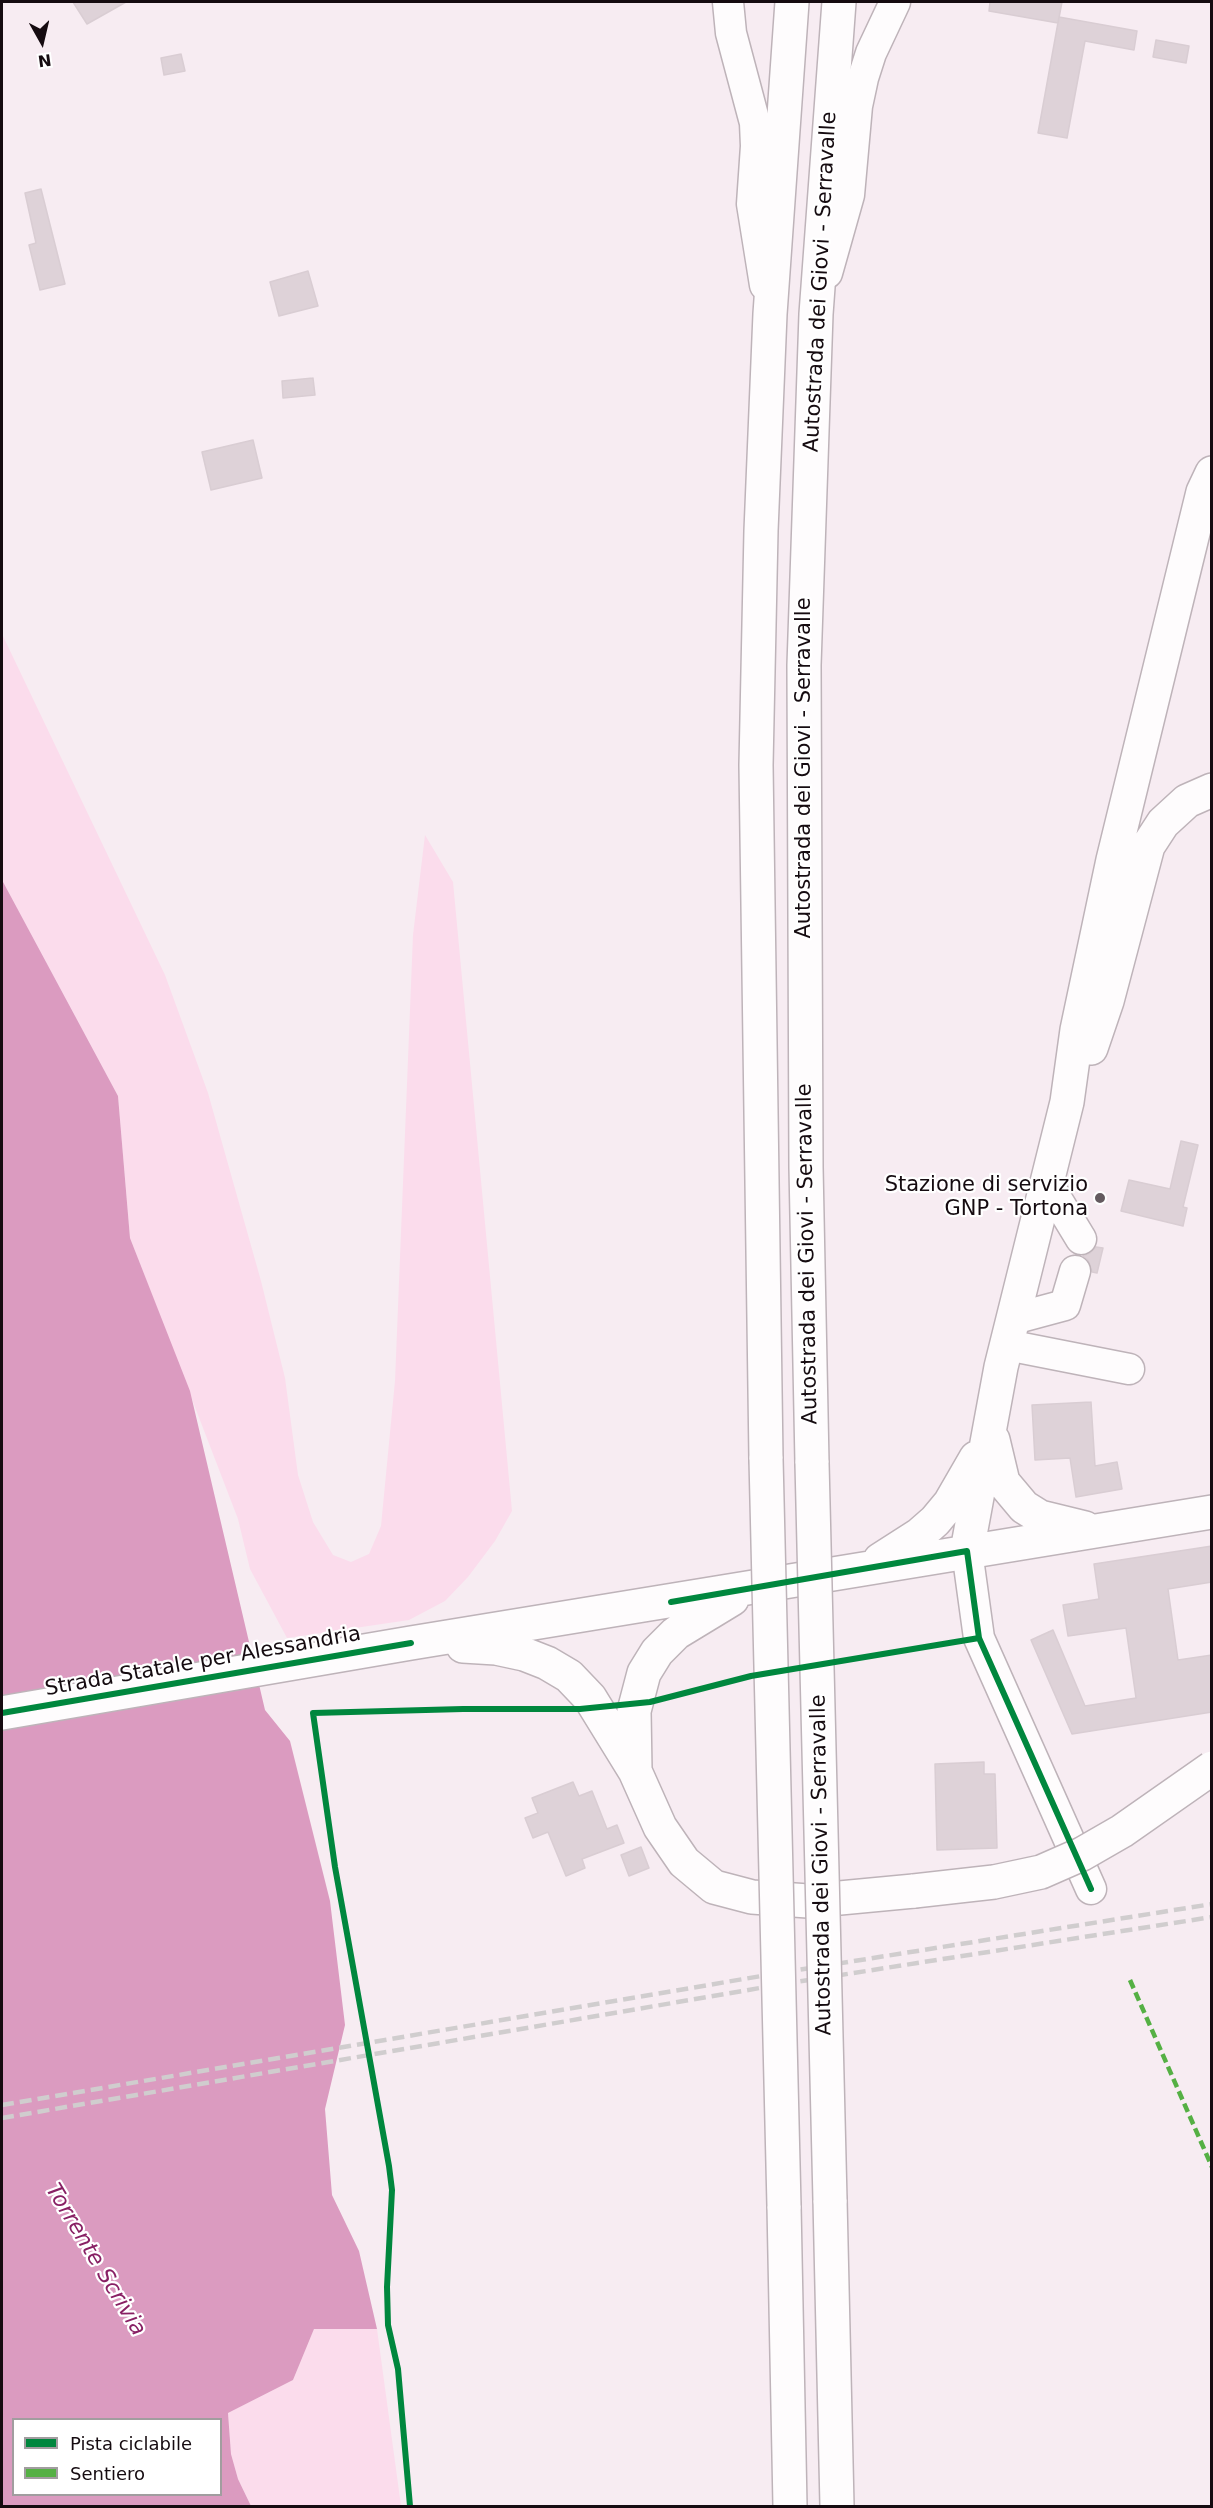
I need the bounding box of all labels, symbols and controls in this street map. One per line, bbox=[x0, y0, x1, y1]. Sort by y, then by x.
north arrow bbox=[12, 12, 72, 72]
text: N bbox=[37, 50, 53, 71]
street label: Autostrada dei Giovi - Serravalle bbox=[799, 111, 843, 453]
street label: Autostrada dei Giovi - Serravalle bbox=[792, 597, 818, 939]
street label: Autostrada dei Giovi - Serravalle bbox=[792, 1083, 824, 1425]
place label: Stazione di servizio GNP - Tortona bbox=[885, 1173, 1088, 1223]
marker: Stazione di servizio GNP - Tortona bbox=[1093, 1191, 1107, 1205]
street label: Strada Statale per Alessandria bbox=[43, 1622, 363, 1702]
street label: Autostrada dei Giovi - Serravalle bbox=[806, 1694, 838, 2036]
water label: Torrente Scrivia bbox=[39, 2179, 151, 2341]
legend bbox=[12, 2418, 222, 2496]
text: Pista ciclabile bbox=[70, 2433, 192, 2454]
text: Sentiero bbox=[70, 2463, 145, 2484]

